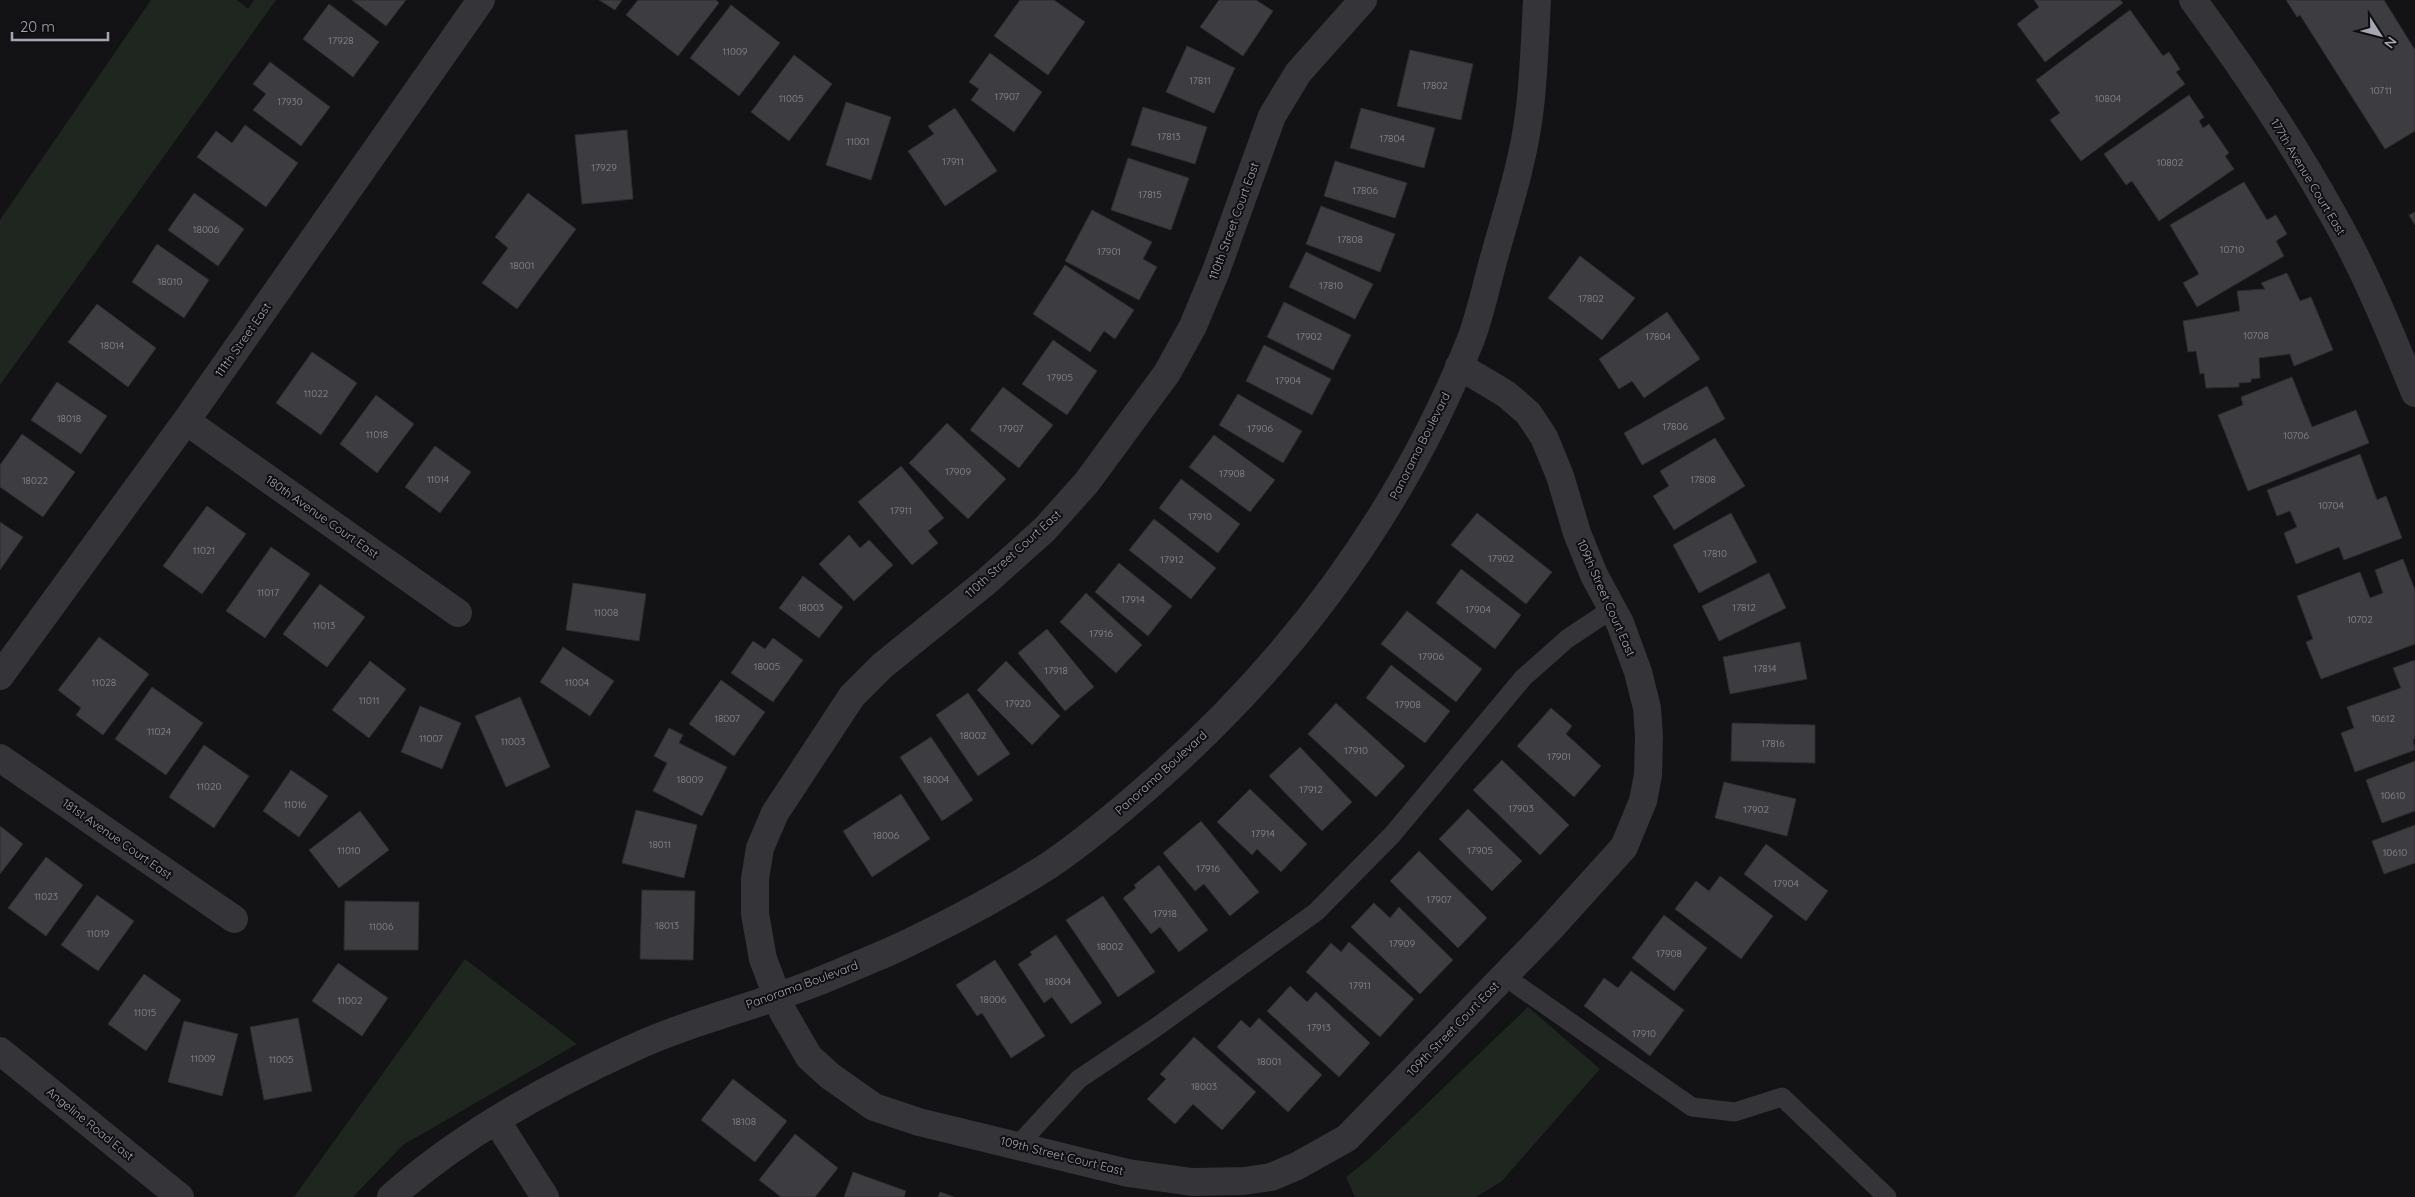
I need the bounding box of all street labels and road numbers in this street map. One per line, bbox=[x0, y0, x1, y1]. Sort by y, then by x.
street label: 177th Avenue Court East bbox=[2268, 116, 2349, 238]
street label: 110th Street Court East bbox=[1205, 160, 1262, 282]
street label: 111th Street East bbox=[211, 300, 274, 380]
street label: Panorama Boulevard bbox=[1386, 390, 1453, 502]
street label: 180th Avenue Court East bbox=[263, 472, 382, 561]
street label: 110th Street Court East bbox=[962, 507, 1064, 601]
street label: 109th Street Court East bbox=[1574, 537, 1639, 658]
street label: Panorama Boulevard bbox=[1112, 727, 1210, 818]
street label: 181st Avenue Court East bbox=[60, 795, 175, 882]
street label: Panorama Boulevard bbox=[744, 957, 860, 1012]
street label: 109th Street Court East bbox=[1403, 978, 1502, 1079]
street label: Angeline Road East bbox=[44, 1084, 137, 1163]
street label: 109th Street Court East bbox=[999, 1133, 1125, 1178]

